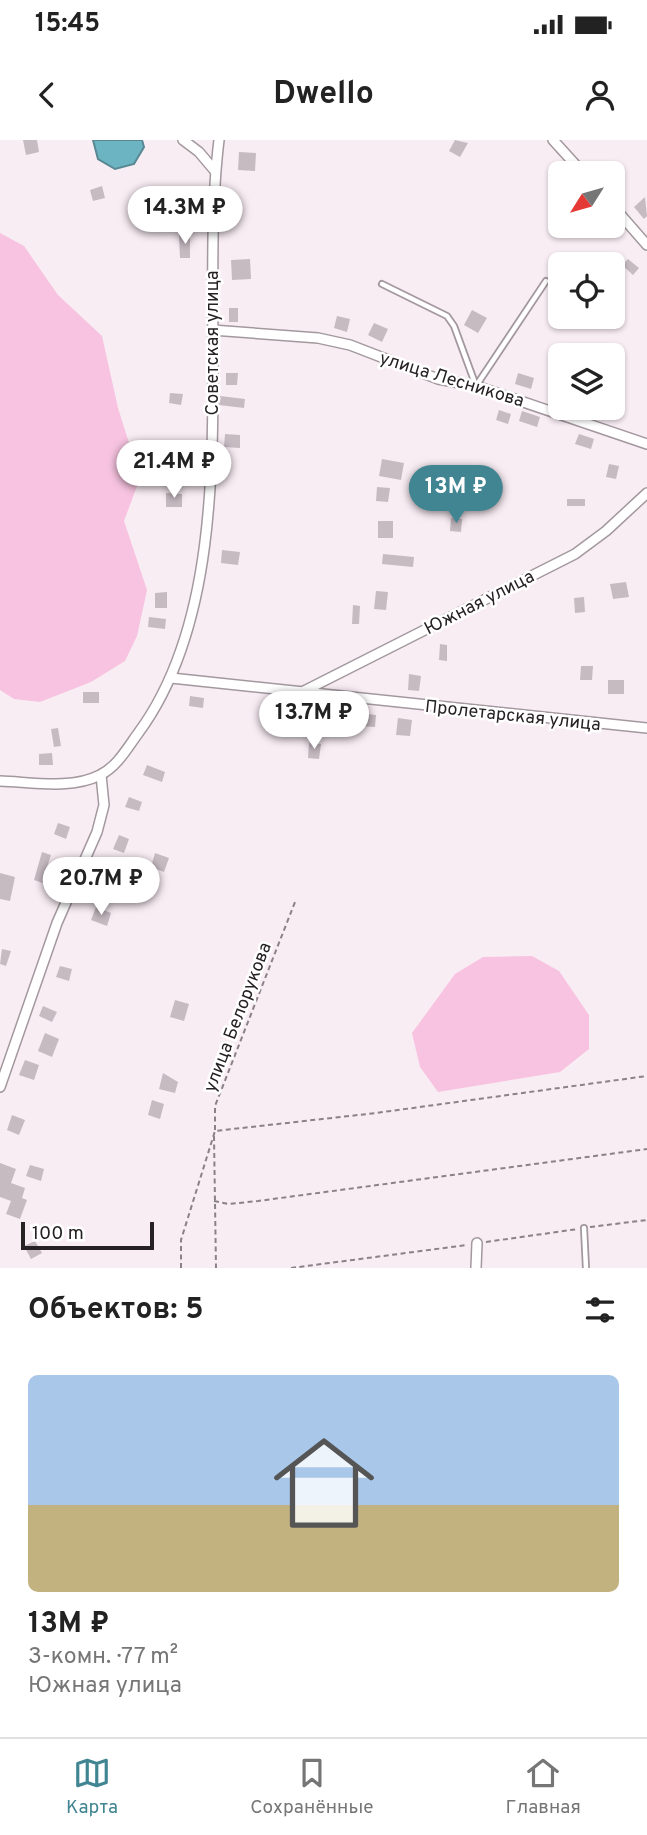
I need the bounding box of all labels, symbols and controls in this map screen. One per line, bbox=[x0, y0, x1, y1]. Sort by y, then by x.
text: 15:45 bbox=[35, 8, 100, 41]
text: Dwello bbox=[273, 75, 374, 115]
icon: back bbox=[28, 76, 66, 114]
icon: person bbox=[581, 76, 619, 114]
north arrow bbox=[548, 161, 625, 238]
map controls bbox=[548, 161, 625, 420]
pin: 14.3M ₽ bbox=[120, 186, 250, 246]
text: 14.3M ₽ bbox=[144, 194, 226, 223]
button: locate bbox=[548, 252, 625, 329]
street label: Советская улица bbox=[202, 271, 225, 416]
button: layers bbox=[548, 343, 625, 420]
street label: улица Лесникова bbox=[376, 347, 527, 413]
pin: 21.4M ₽ bbox=[109, 440, 239, 500]
text: 21.4M ₽ bbox=[132, 448, 216, 477]
pin: 13M ₽ bbox=[407, 466, 505, 525]
text: 13M ₽ bbox=[425, 473, 487, 502]
street label: Южная улица bbox=[421, 566, 539, 641]
pin: 13.7M ₽ bbox=[249, 692, 379, 751]
street label: Пролетарская улица bbox=[424, 696, 602, 737]
text: 13.7M ₽ bbox=[275, 699, 353, 728]
pin: 20.7M ₽ bbox=[36, 858, 166, 917]
text: 20.7M ₽ bbox=[59, 865, 143, 894]
street label: улица Белорукова bbox=[199, 939, 278, 1096]
scale bar bbox=[21, 1219, 154, 1251]
text: 100 m bbox=[32, 1222, 84, 1246]
icon: filters bbox=[581, 1291, 619, 1329]
text: Объектов: 5 bbox=[28, 1292, 203, 1329]
icon: home bbox=[261, 1420, 387, 1546]
text: 13M ₽ bbox=[28, 1606, 109, 1643]
text: 3-комн. · 77 m² bbox=[28, 1643, 178, 1672]
text: Южная улица bbox=[28, 1672, 182, 1701]
tab: Карта bbox=[66, 1754, 118, 1820]
tab: Сохранённые bbox=[250, 1754, 373, 1820]
tab: Главная bbox=[506, 1754, 581, 1820]

